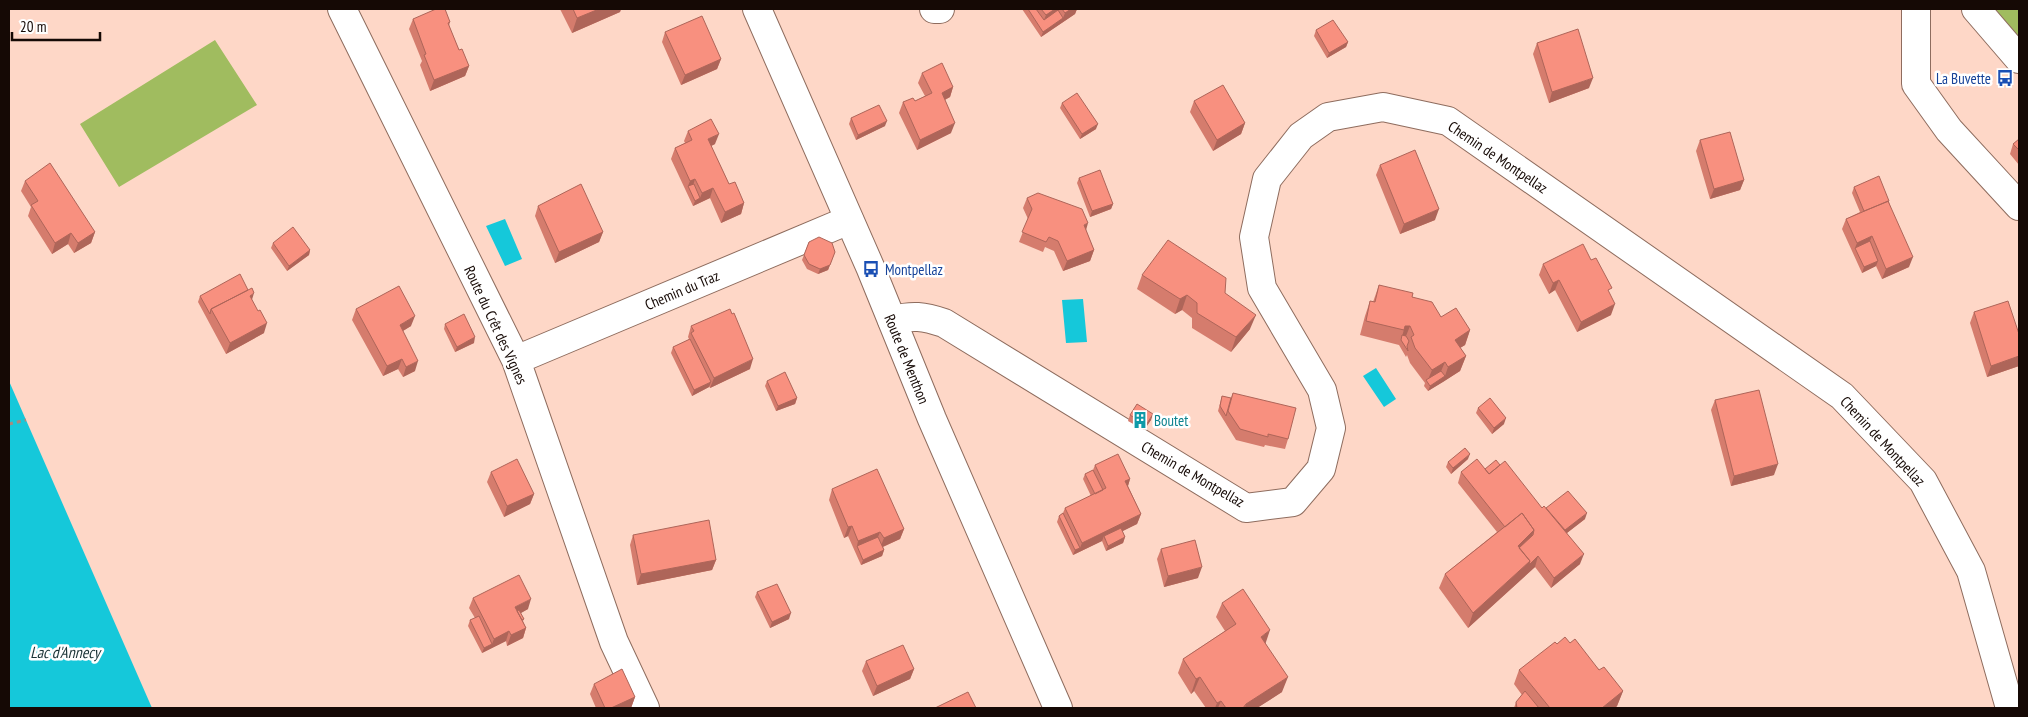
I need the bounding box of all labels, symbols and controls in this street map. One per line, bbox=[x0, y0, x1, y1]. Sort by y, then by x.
scale bar bbox=[12, 10, 100, 42]
text: 20 m bbox=[20, 17, 46, 36]
bus stop icon: La Buvette bbox=[1995, 68, 2015, 88]
place label: La Buvette bbox=[1936, 69, 1991, 88]
street label: Chemin de Montpellaz bbox=[1445, 117, 1551, 197]
bus stop icon: Montpellaz bbox=[861, 259, 881, 279]
place label: Montpellaz bbox=[885, 260, 943, 279]
street label: Route du Crêt des Vignes bbox=[460, 263, 532, 387]
street label: Chemin du Traz bbox=[642, 266, 722, 314]
street label: Route de Menthon bbox=[880, 311, 934, 407]
street label: Chemin de Montpellaz bbox=[1836, 392, 1930, 490]
building icon: Boutet bbox=[1130, 410, 1150, 430]
place label: Boutet bbox=[1154, 411, 1188, 430]
street label: Chemin de Montpellaz bbox=[1138, 437, 1248, 511]
water label: Lac d'Annecy bbox=[30, 642, 102, 662]

